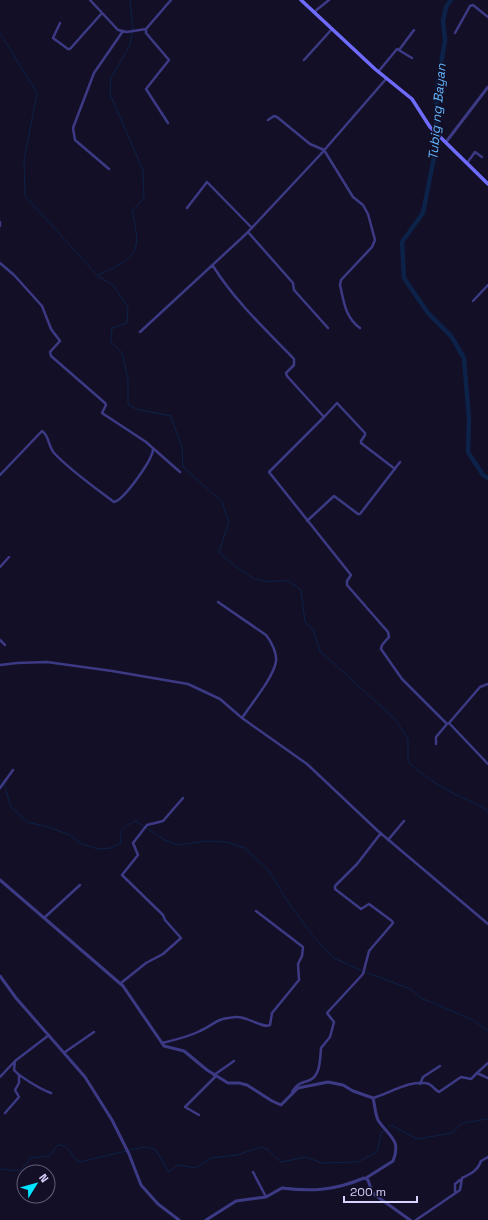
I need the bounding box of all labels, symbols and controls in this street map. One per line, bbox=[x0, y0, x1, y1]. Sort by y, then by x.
water label: Tubig ng Bayan bbox=[424, 62, 450, 161]
north arrow bbox=[16, 1164, 56, 1204]
text: N bbox=[36, 1171, 52, 1185]
scale bar bbox=[344, 1178, 417, 1204]
text: 200 m bbox=[350, 1184, 386, 1200]

